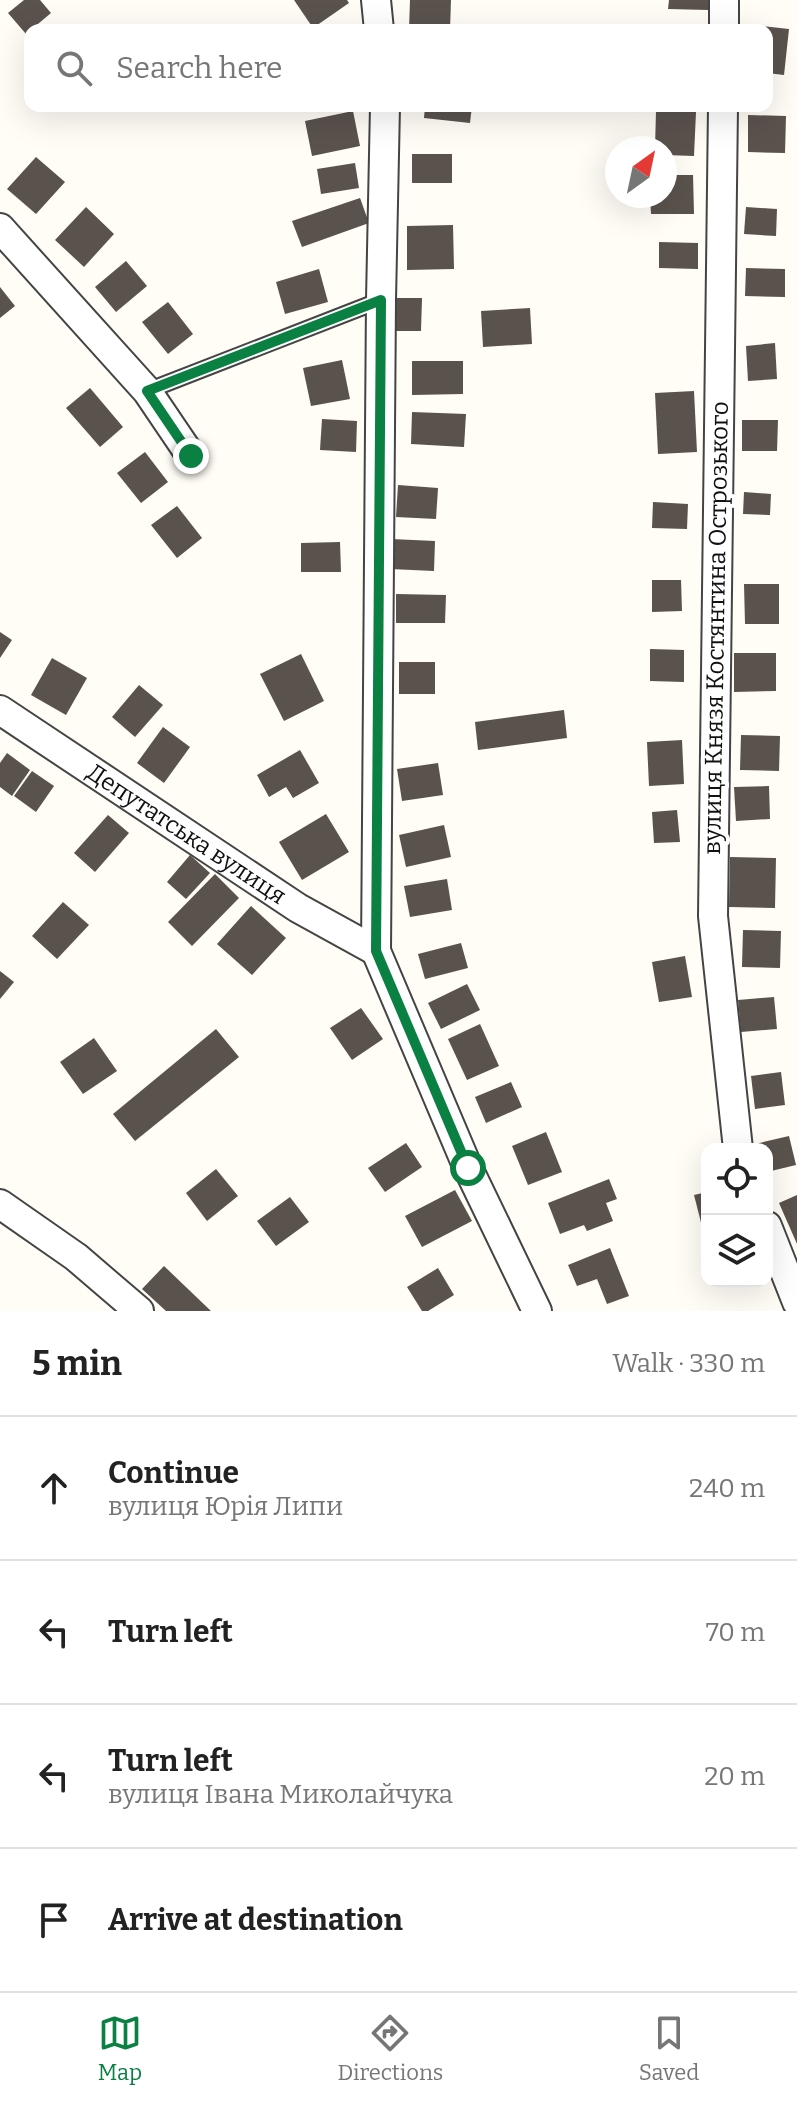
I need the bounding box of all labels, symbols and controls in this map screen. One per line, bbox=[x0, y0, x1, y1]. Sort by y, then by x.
search box bbox=[24, 24, 773, 112]
icon: search bbox=[52, 46, 96, 90]
text: Search here bbox=[116, 50, 283, 86]
north arrow bbox=[605, 136, 677, 208]
street label: вулиця Князя Костянтина Острозького bbox=[698, 401, 734, 855]
route end bbox=[173, 438, 209, 474]
street label: Депутатська вулиця bbox=[82, 758, 291, 910]
map controls bbox=[701, 1143, 773, 1287]
button: locate bbox=[701, 1143, 773, 1215]
route start bbox=[450, 1150, 486, 1186]
button: layers bbox=[701, 1215, 773, 1287]
text: 5 min bbox=[32, 1343, 122, 1384]
text: Walk · 330 m bbox=[612, 1348, 765, 1379]
text: Continue bbox=[108, 1455, 239, 1491]
icon: ahead bbox=[32, 1466, 76, 1510]
text: 240 m bbox=[689, 1473, 765, 1504]
text: вулиця Юрія Липи bbox=[108, 1491, 343, 1522]
icon: left bbox=[32, 1610, 76, 1654]
text: Turn left bbox=[108, 1614, 233, 1650]
text: 70 m bbox=[706, 1617, 765, 1648]
text: Turn left bbox=[108, 1743, 233, 1779]
icon: left bbox=[32, 1754, 76, 1798]
text: 20 m bbox=[704, 1761, 765, 1792]
text: вулиця Івана Миколайчука bbox=[108, 1779, 453, 1810]
icon: arrive bbox=[32, 1898, 76, 1942]
text: Arrive at destination bbox=[108, 1902, 403, 1938]
tab: Map bbox=[98, 2011, 142, 2086]
tab: Directions bbox=[338, 2011, 443, 2086]
tab: Saved bbox=[639, 2011, 699, 2086]

